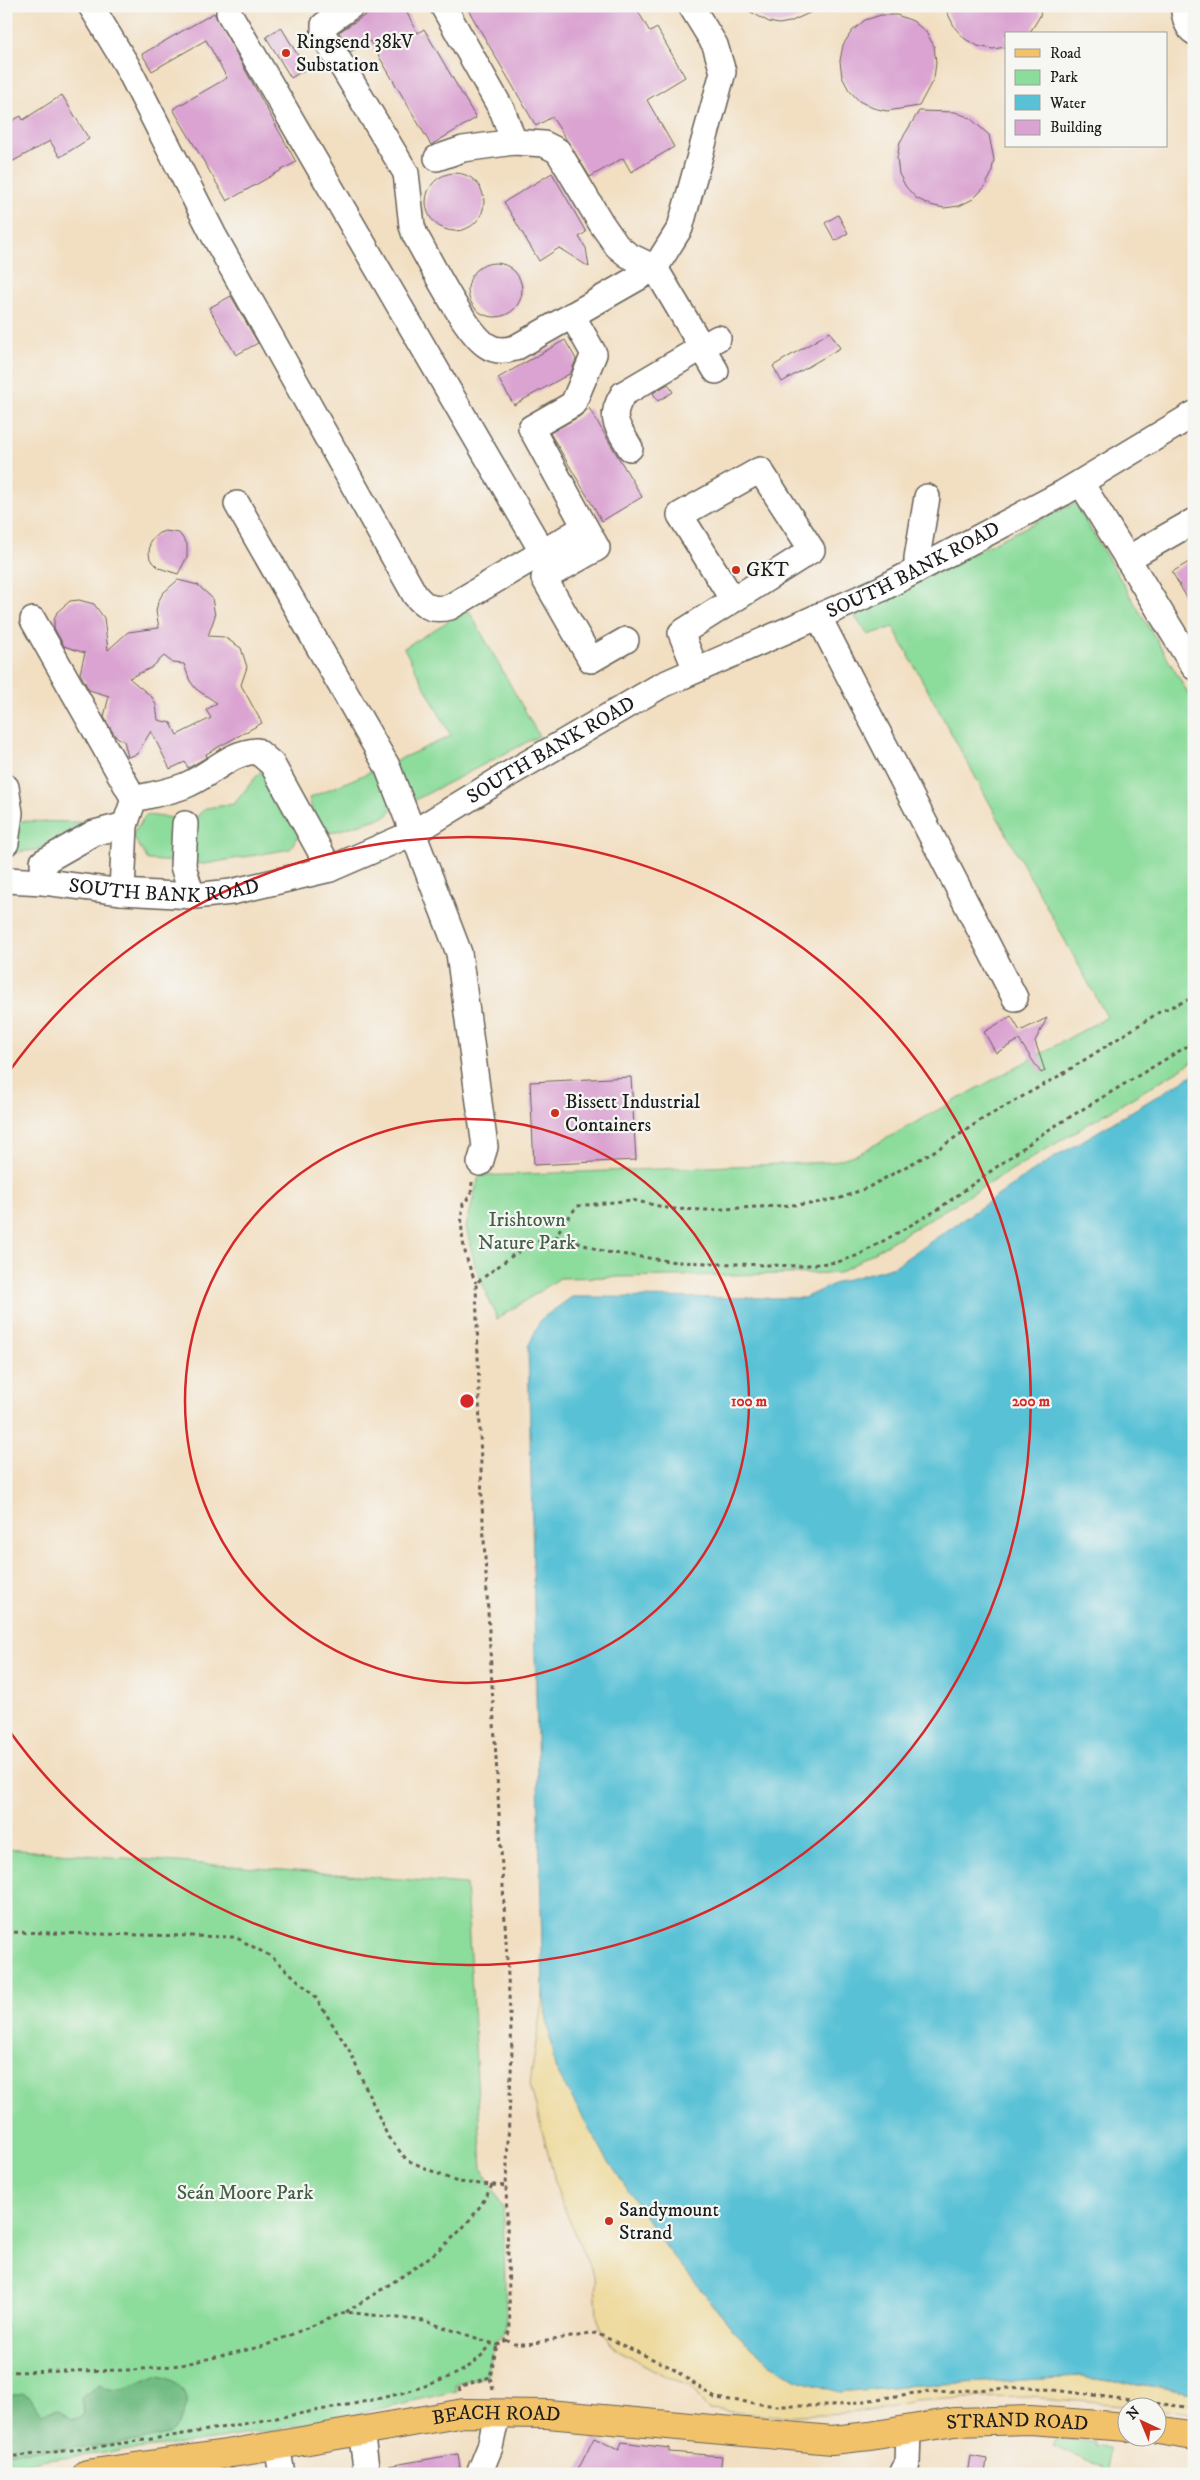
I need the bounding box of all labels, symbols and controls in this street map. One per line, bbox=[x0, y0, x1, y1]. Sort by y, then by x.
place label: Ringsend 38kV Substation bbox=[296, 30, 414, 78]
legend bbox=[1005, 32, 1168, 148]
text: Road bbox=[1050, 44, 1082, 63]
marker: Ringsend 38kV Substation bbox=[280, 47, 292, 59]
text: Park bbox=[1050, 68, 1079, 87]
text: Water bbox=[1049, 94, 1086, 113]
text: Building bbox=[1050, 118, 1102, 137]
street label: SOUTH BANK ROAD bbox=[822, 516, 1004, 624]
place label: GKT bbox=[746, 558, 789, 583]
marker: GKT bbox=[730, 564, 742, 576]
street label: SOUTH BANK ROAD bbox=[462, 691, 640, 809]
street label: SOUTH BANK ROAD bbox=[68, 873, 262, 909]
place label: Bissett Industrial Containers bbox=[565, 1090, 700, 1138]
marker: Bissett Industrial Containers bbox=[549, 1107, 561, 1119]
park label: Irishtown Nature Park bbox=[478, 1208, 576, 1256]
centre of rings bbox=[458, 1392, 476, 1410]
text: 100 m bbox=[731, 1392, 768, 1411]
text: 200 m bbox=[1012, 1392, 1051, 1411]
park label: Seán Moore Park bbox=[177, 2181, 313, 2206]
place label: Sandymount Strand bbox=[619, 2198, 719, 2246]
marker: Sandymount Strand bbox=[603, 2215, 615, 2227]
north arrow bbox=[1118, 2398, 1168, 2448]
street label: BEACH ROAD bbox=[430, 2400, 562, 2431]
text: N bbox=[1123, 2403, 1144, 2424]
street label: STRAND ROAD bbox=[944, 2407, 1089, 2437]

